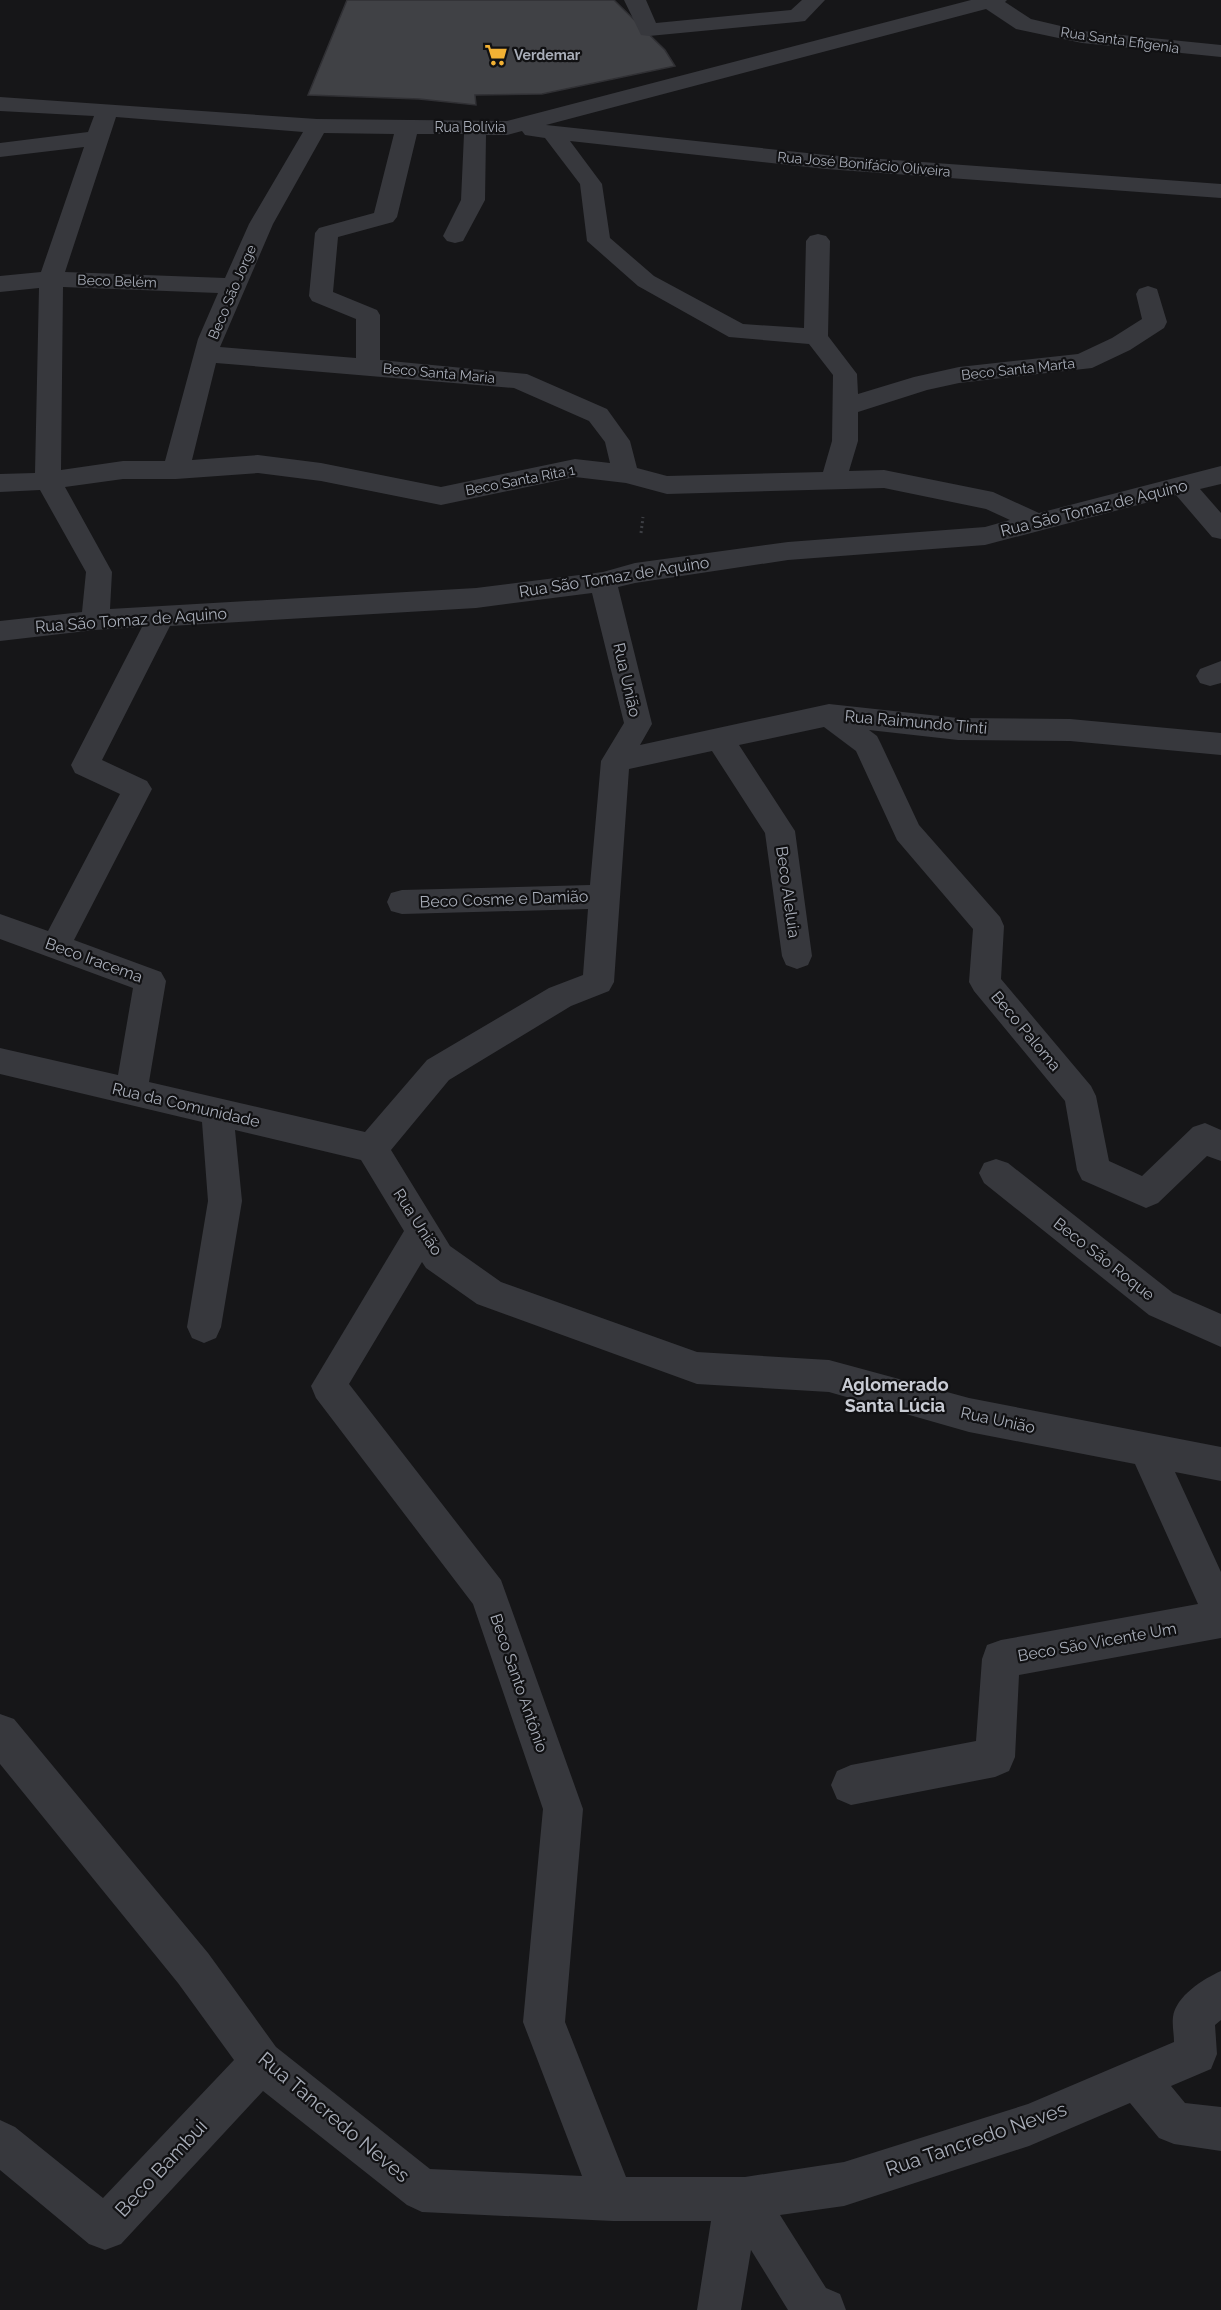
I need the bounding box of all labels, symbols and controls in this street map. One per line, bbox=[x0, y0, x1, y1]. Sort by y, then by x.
street label: Rua Santa Efigenia bbox=[1060, 24, 1180, 56]
supermarket icon: Verdemar bbox=[483, 42, 509, 68]
place label: Verdemar bbox=[514, 47, 581, 63]
street label: Rua Bolívia bbox=[434, 119, 506, 135]
street label: Rua José Bonifácio Oliveira bbox=[777, 148, 951, 180]
street label: Beco São Jorge bbox=[205, 242, 259, 342]
street label: Beco Belém bbox=[77, 272, 157, 290]
street label: Beco Santa Marta bbox=[960, 355, 1076, 383]
street label: Beco Santa Maria bbox=[382, 360, 496, 386]
street label: Beco Santa Rita 1 bbox=[464, 462, 576, 498]
street label: Rua São Tomaz de Aquino bbox=[998, 476, 1190, 540]
street label: Rua São Tomaz de Aquino bbox=[518, 553, 710, 601]
street label: Rua São Tomaz de Aquino bbox=[34, 604, 228, 636]
street label: Rua União bbox=[609, 641, 645, 719]
street label: Rua Raimundo Tinti bbox=[844, 706, 988, 738]
street label: Beco Aleluia bbox=[772, 845, 804, 939]
street label: Beco Cosme e Damião bbox=[419, 887, 589, 911]
street label: Beco Iracema bbox=[43, 934, 145, 986]
street label: Beco Paloma bbox=[987, 987, 1065, 1075]
street label: Rua da Comunidade bbox=[110, 1079, 262, 1131]
street label: Rua União bbox=[389, 1185, 447, 1259]
street label: Beco São Roque bbox=[1050, 1214, 1158, 1304]
district label: Aglomerado Santa Lúcia bbox=[841, 1374, 949, 1416]
street label: Rua União bbox=[959, 1403, 1037, 1437]
street label: Beco Santo Antônio bbox=[486, 1611, 552, 1755]
street label: Beco São Vicente Um bbox=[1016, 1619, 1178, 1665]
street label: Rua Tancredo Neves bbox=[253, 2047, 415, 2187]
street label: Rua Tancredo Neves bbox=[882, 2097, 1070, 2181]
street label: Beco Bambui bbox=[110, 2114, 212, 2222]

